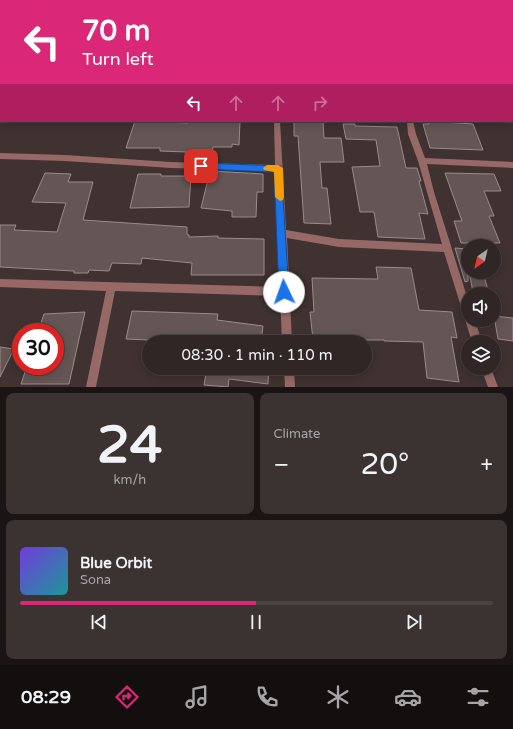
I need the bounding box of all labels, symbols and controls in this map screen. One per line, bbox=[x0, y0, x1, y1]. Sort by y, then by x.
text: 70 m bbox=[82, 14, 150, 48]
icon: left bbox=[16, 16, 68, 68]
text: Turn left bbox=[82, 48, 154, 70]
icon: left bbox=[183, 92, 205, 114]
icon: ahead bbox=[225, 92, 247, 114]
icon: ahead bbox=[267, 92, 289, 114]
icon: right bbox=[309, 92, 331, 114]
pin bbox=[184, 149, 218, 183]
icon: arrive bbox=[190, 155, 212, 177]
north arrow bbox=[461, 239, 501, 279]
map controls bbox=[461, 239, 501, 375]
position arrow bbox=[263, 271, 305, 313]
button: sound bbox=[461, 287, 501, 327]
speed limit sign: 30 bbox=[12, 323, 64, 375]
button: layers bbox=[461, 335, 501, 375]
text: 08:30 · 1 min · 110 m bbox=[182, 346, 332, 364]
text: 24 bbox=[97, 414, 162, 477]
text: Climate bbox=[274, 426, 320, 442]
text: 20° bbox=[360, 446, 409, 483]
text: − bbox=[274, 452, 289, 478]
text: + bbox=[481, 452, 493, 478]
text: km/h bbox=[113, 472, 146, 488]
text: Blue Orbit bbox=[80, 554, 152, 572]
text: Sona bbox=[80, 572, 111, 588]
icon: previous bbox=[88, 611, 110, 633]
icon: pause bbox=[245, 611, 267, 633]
icon: next bbox=[403, 611, 425, 633]
icon: directions bbox=[113, 683, 141, 711]
icon: music bbox=[183, 683, 211, 711]
icon: phone bbox=[253, 683, 281, 711]
icon: climate bbox=[324, 683, 352, 711]
icon: car bbox=[394, 683, 422, 711]
icon: filters bbox=[464, 683, 492, 711]
text: 08:29 bbox=[21, 686, 71, 708]

